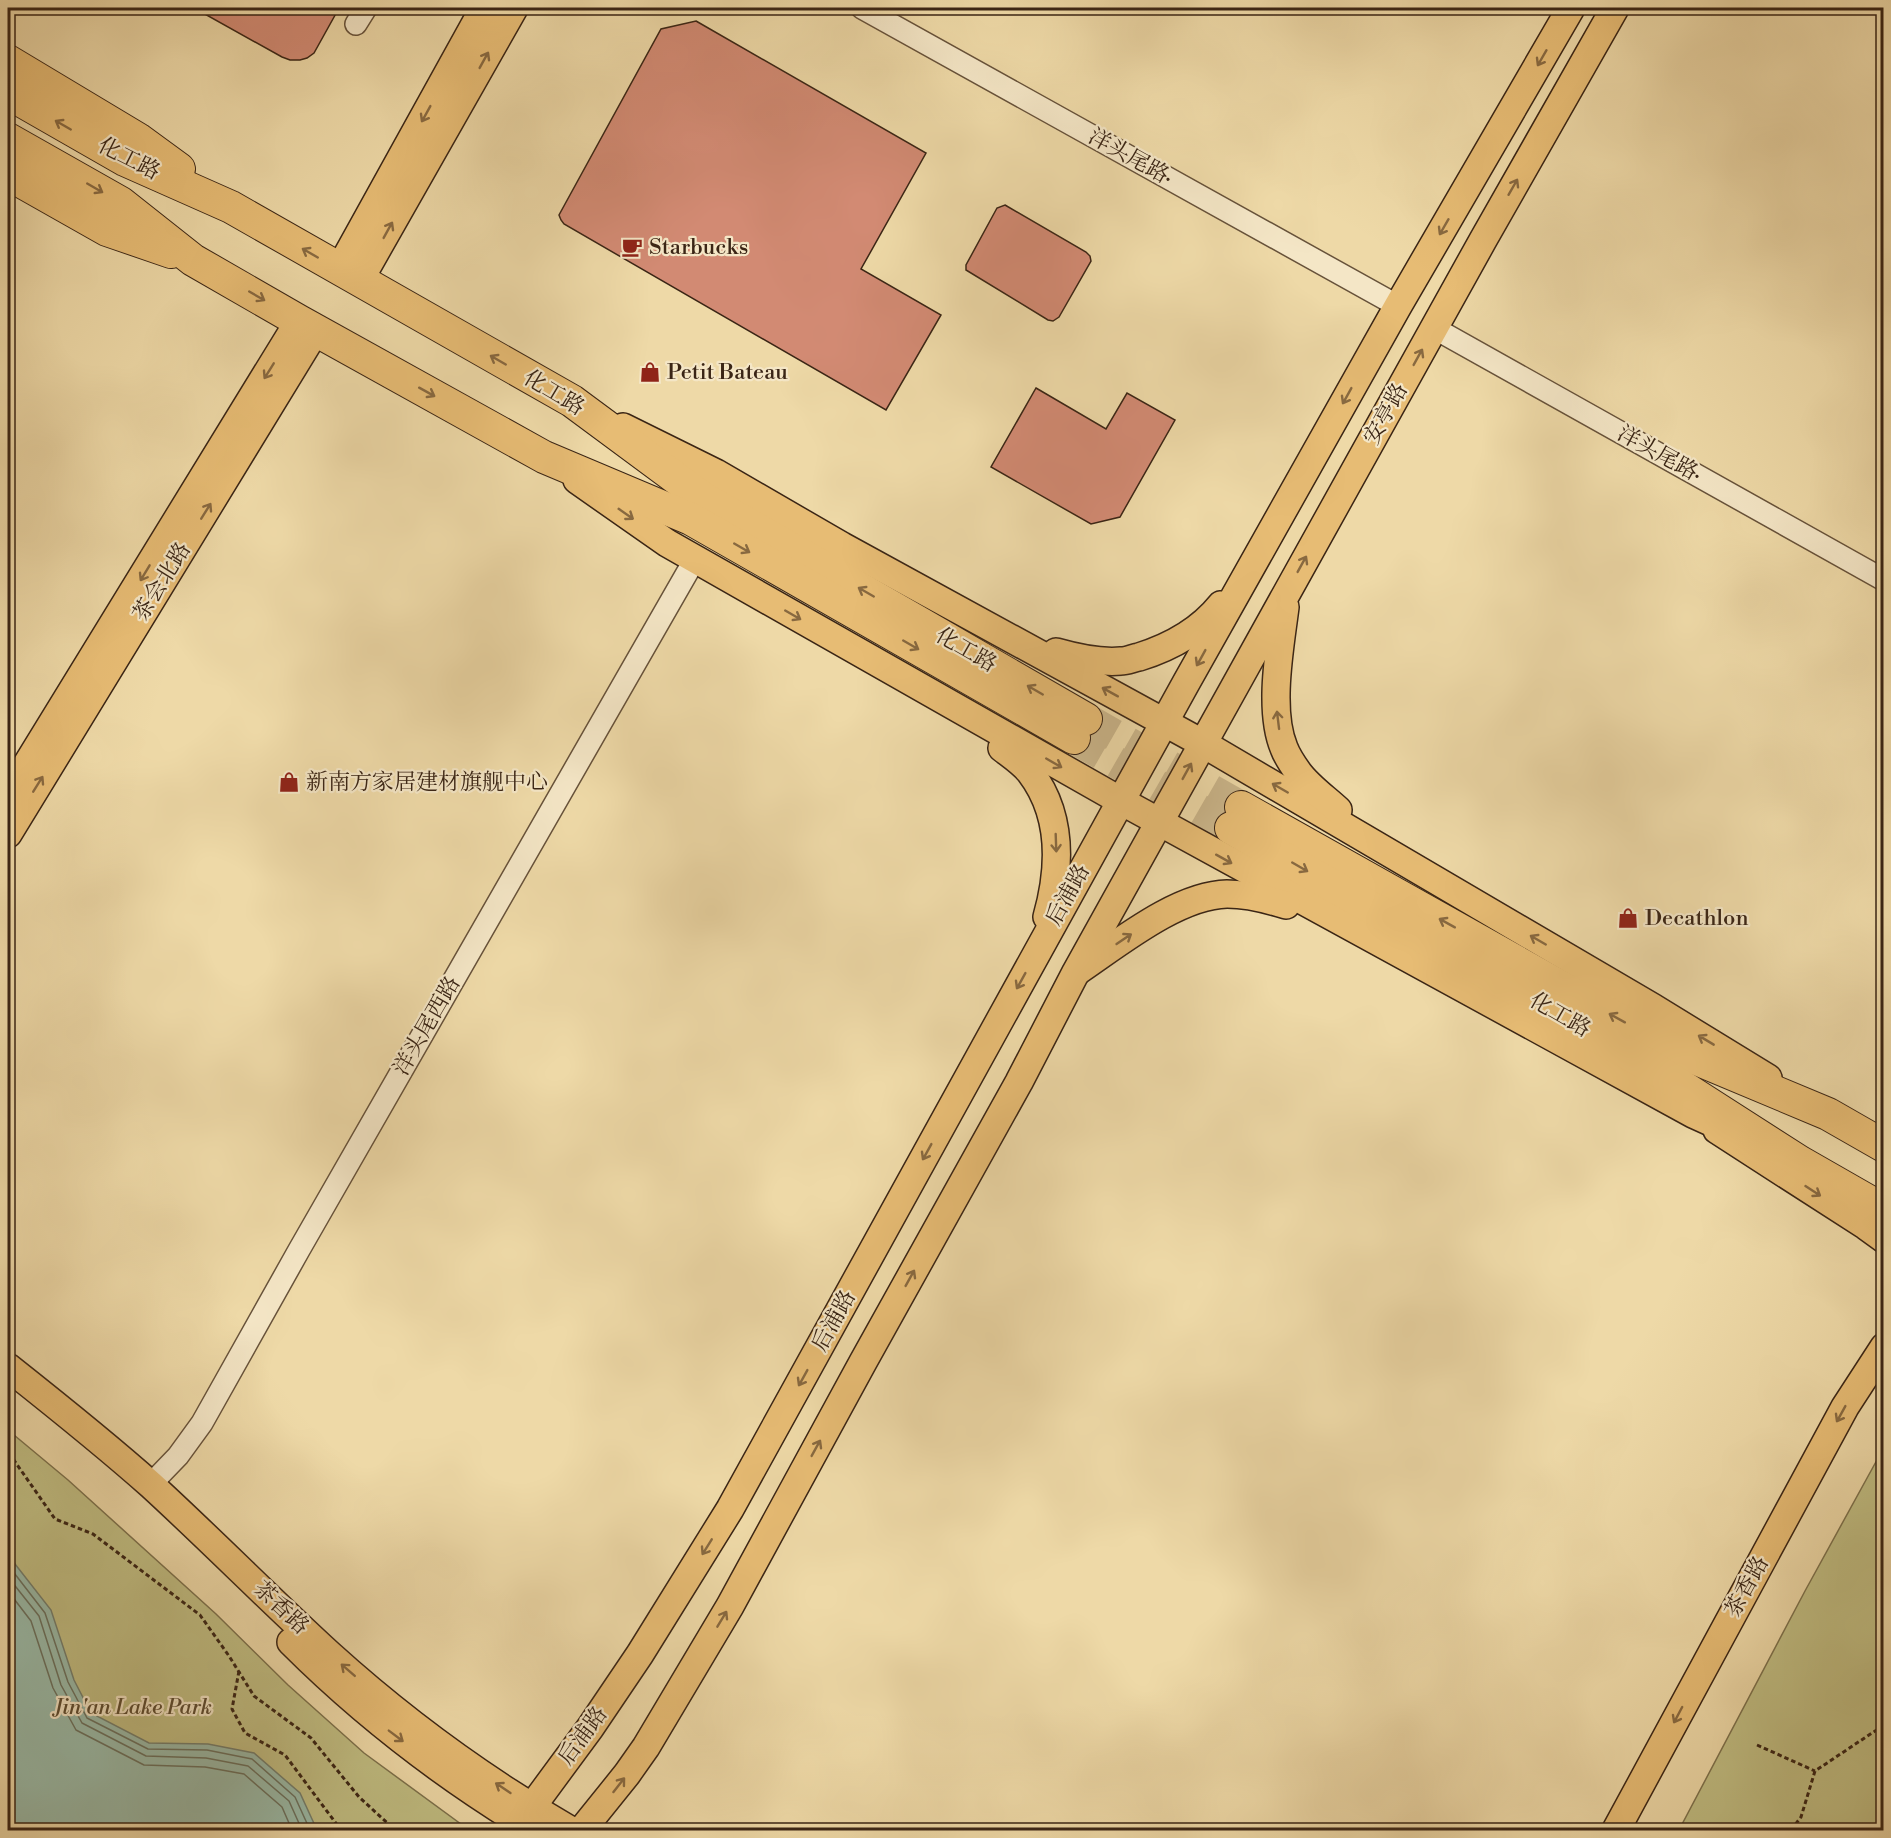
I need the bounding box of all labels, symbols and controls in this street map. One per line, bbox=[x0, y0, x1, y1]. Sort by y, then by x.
one-way arrow bbox=[1535, 49, 1547, 66]
one-way arrow bbox=[479, 52, 490, 70]
one-way arrow bbox=[420, 105, 432, 122]
one-way arrow bbox=[55, 118, 72, 130]
street label: 洋头尾路· bbox=[1083, 123, 1177, 191]
street label: 化工路 bbox=[93, 132, 165, 186]
one-way arrow bbox=[1507, 179, 1519, 196]
one-way arrow bbox=[86, 182, 103, 194]
one-way arrow bbox=[1437, 218, 1449, 235]
one-way arrow bbox=[382, 222, 394, 239]
place label: Starbucks bbox=[649, 234, 748, 261]
cafe icon: Starbucks bbox=[620, 235, 644, 259]
one-way arrow bbox=[302, 247, 320, 258]
one-way arrow bbox=[248, 291, 265, 303]
one-way arrow bbox=[1412, 349, 1424, 366]
one-way arrow bbox=[490, 354, 507, 366]
place label: Petit Bateau bbox=[667, 359, 788, 386]
shop icon: Petit Bateau bbox=[638, 360, 662, 384]
one-way arrow bbox=[262, 362, 274, 379]
street label: 化工路 bbox=[519, 364, 589, 422]
street label: 安亭路 bbox=[1358, 379, 1414, 449]
one-way arrow bbox=[418, 386, 435, 398]
one-way arrow bbox=[1341, 387, 1353, 404]
street label: 洋头尾路· bbox=[1612, 420, 1706, 488]
one-way arrow bbox=[201, 503, 213, 520]
one-way arrow bbox=[618, 508, 634, 520]
street label: 茶会北路 bbox=[127, 538, 197, 626]
one-way arrow bbox=[733, 543, 750, 555]
one-way arrow bbox=[1296, 556, 1308, 573]
one-way arrow bbox=[138, 564, 150, 581]
one-way arrow bbox=[858, 586, 875, 598]
one-way arrow bbox=[784, 609, 801, 621]
street label: 化工路 bbox=[931, 622, 1001, 678]
one-way arrow bbox=[902, 639, 919, 651]
one-way arrow bbox=[1194, 649, 1206, 666]
one-way arrow bbox=[1027, 683, 1044, 695]
one-way arrow bbox=[1102, 686, 1120, 697]
one-way arrow bbox=[1273, 711, 1284, 731]
one-way arrow bbox=[1045, 757, 1062, 769]
one-way arrow bbox=[1182, 763, 1193, 781]
place label: 新南方家居建材旗舰中心 bbox=[306, 769, 548, 796]
shop icon: 新南方家居建材旗舰中心 bbox=[277, 770, 301, 794]
one-way arrow bbox=[33, 776, 45, 793]
one-way arrow bbox=[1272, 782, 1289, 794]
one-way arrow bbox=[1050, 833, 1061, 853]
one-way arrow bbox=[1215, 853, 1232, 865]
street label: 后浦路 bbox=[1040, 860, 1096, 930]
one-way arrow bbox=[1291, 861, 1308, 873]
place label: Decathlon bbox=[1645, 905, 1749, 932]
shop icon: Decathlon bbox=[1616, 906, 1640, 930]
one-way arrow bbox=[1439, 916, 1456, 928]
one-way arrow bbox=[1116, 933, 1132, 945]
one-way arrow bbox=[1530, 934, 1547, 946]
street label: 洋头尾西路 bbox=[388, 972, 466, 1080]
one-way arrow bbox=[1015, 972, 1027, 989]
street label: 化工路 bbox=[1525, 987, 1595, 1043]
one-way arrow bbox=[1608, 1012, 1626, 1023]
one-way arrow bbox=[1698, 1034, 1715, 1046]
one-way arrow bbox=[921, 1142, 932, 1160]
one-way arrow bbox=[1804, 1186, 1821, 1198]
one-way arrow bbox=[905, 1269, 916, 1287]
street label: 后浦路 bbox=[806, 1286, 862, 1356]
one-way arrow bbox=[797, 1369, 809, 1386]
one-way arrow bbox=[1835, 1405, 1847, 1422]
one-way arrow bbox=[811, 1440, 822, 1458]
one-way arrow bbox=[700, 1538, 712, 1555]
street label: 茶香路 bbox=[1719, 1552, 1775, 1622]
street label: 茶香路 bbox=[248, 1576, 314, 1640]
one-way arrow bbox=[716, 1611, 728, 1628]
one-way arrow bbox=[341, 1663, 356, 1677]
park label: Jin'an Lake Park bbox=[51, 1694, 212, 1721]
street label: 后浦路 bbox=[553, 1701, 613, 1771]
one-way arrow bbox=[1672, 1705, 1683, 1723]
one-way arrow bbox=[388, 1729, 404, 1742]
one-way arrow bbox=[612, 1777, 625, 1793]
one-way arrow bbox=[495, 1782, 511, 1794]

